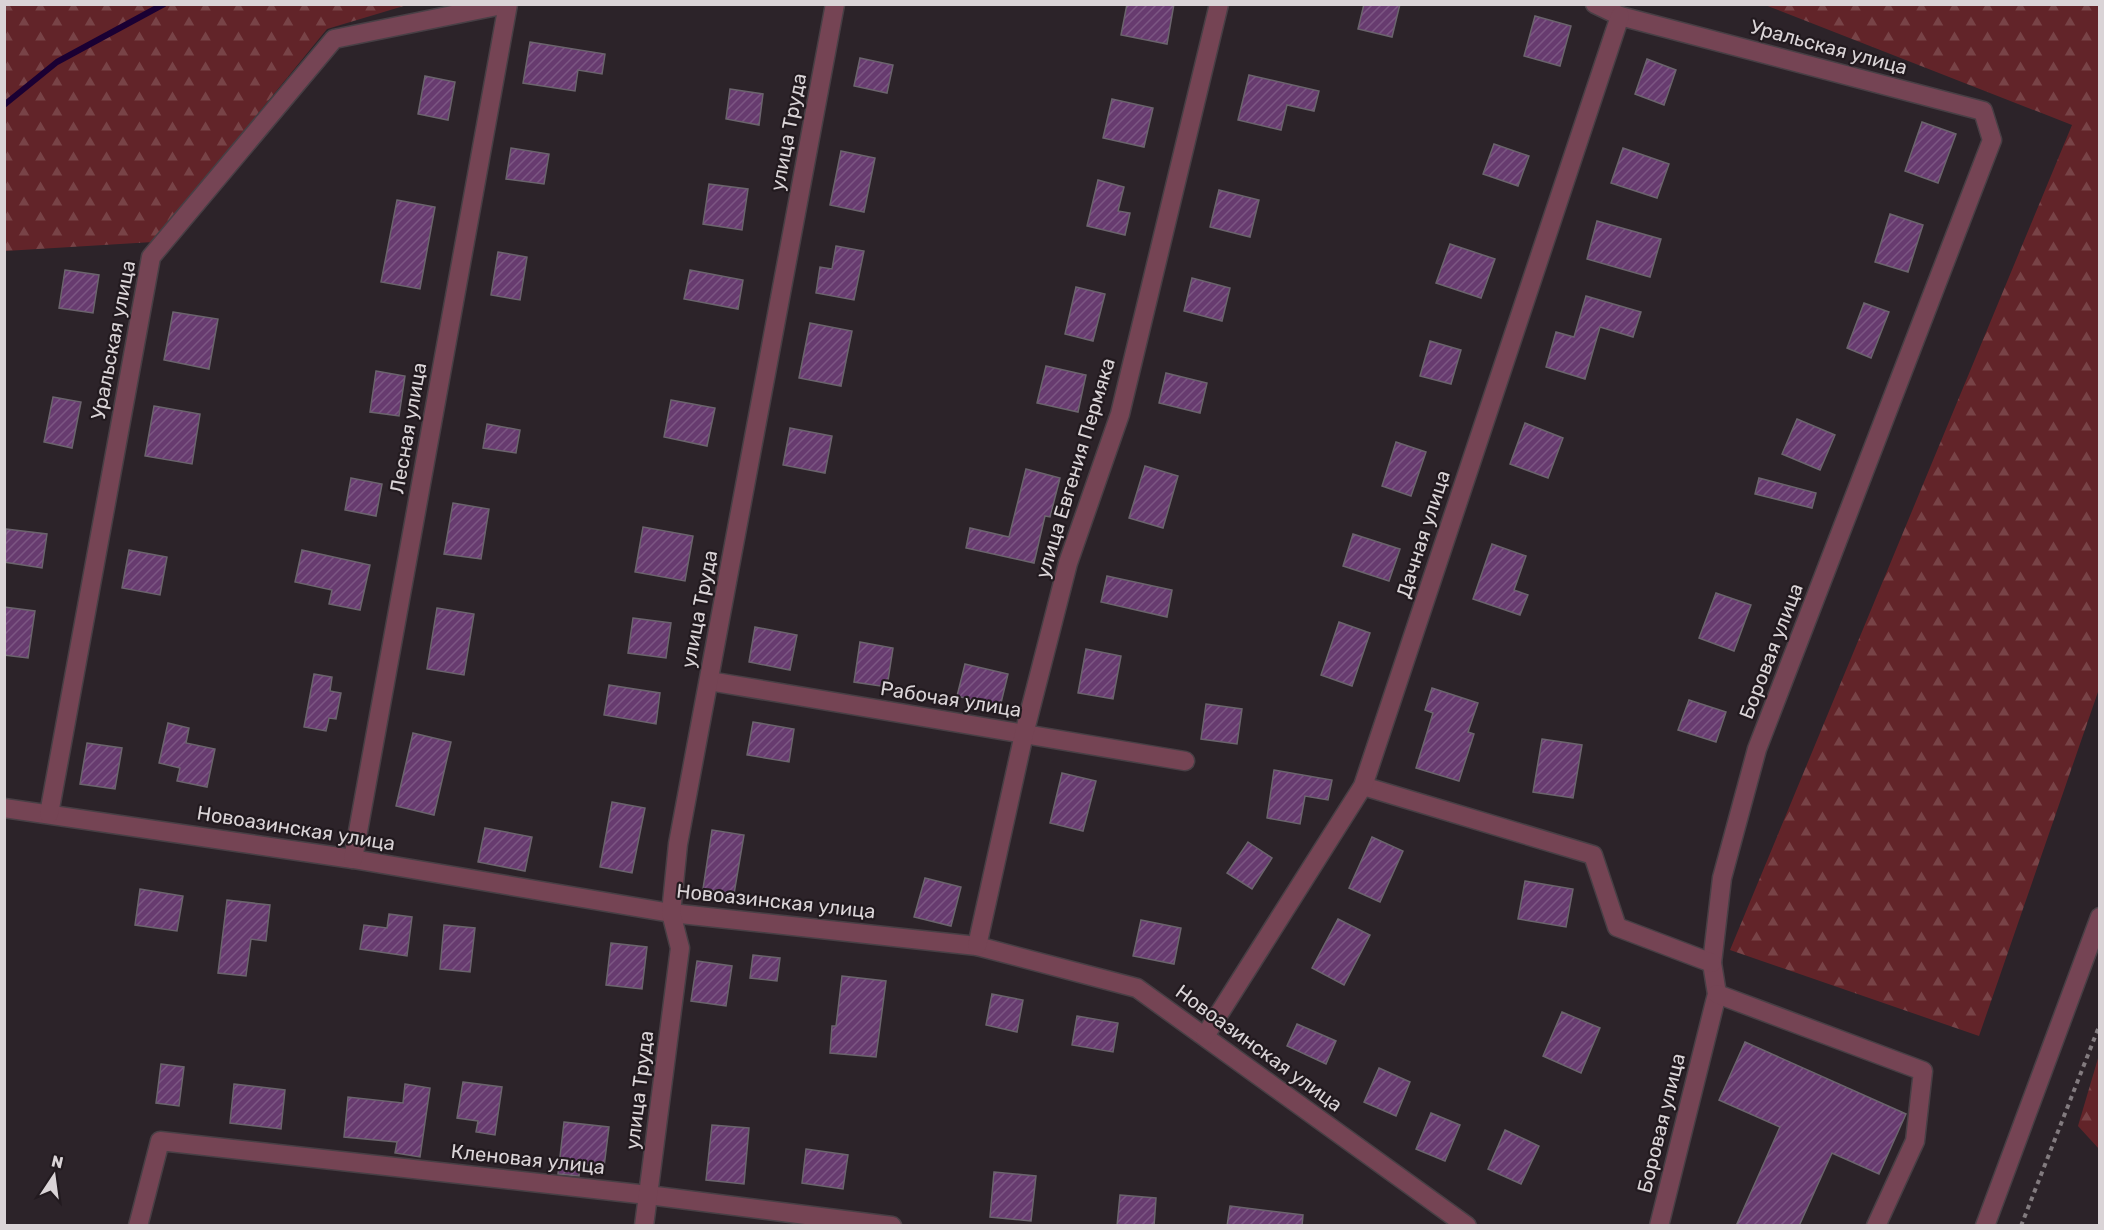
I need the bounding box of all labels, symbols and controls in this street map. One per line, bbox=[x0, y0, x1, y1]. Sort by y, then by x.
street label: Уральская улица bbox=[1748, 14, 1910, 80]
street label: улица Труда bbox=[765, 71, 811, 193]
street label: Уральская улица bbox=[86, 258, 140, 422]
street label: улица Евгения Пермяка bbox=[1030, 355, 1120, 581]
street label: Лесная улица bbox=[385, 360, 431, 496]
street label: Дачная улица bbox=[1391, 467, 1455, 601]
street label: улица Труда bbox=[676, 548, 722, 670]
street label: Боровая улица bbox=[1734, 580, 1808, 722]
street label: Рабочая улица bbox=[879, 676, 1023, 722]
street label: Новоазинская улица bbox=[195, 800, 397, 856]
street label: Новоазинская улица bbox=[675, 879, 877, 923]
street label: Новоазинская улица bbox=[1171, 979, 1347, 1117]
street label: улица Труда bbox=[620, 1029, 658, 1151]
street label: Боровая улица bbox=[1632, 1051, 1690, 1195]
street label: Кленовая улица bbox=[450, 1139, 606, 1179]
north arrow bbox=[24, 1146, 84, 1206]
text: N bbox=[50, 1151, 65, 1172]

